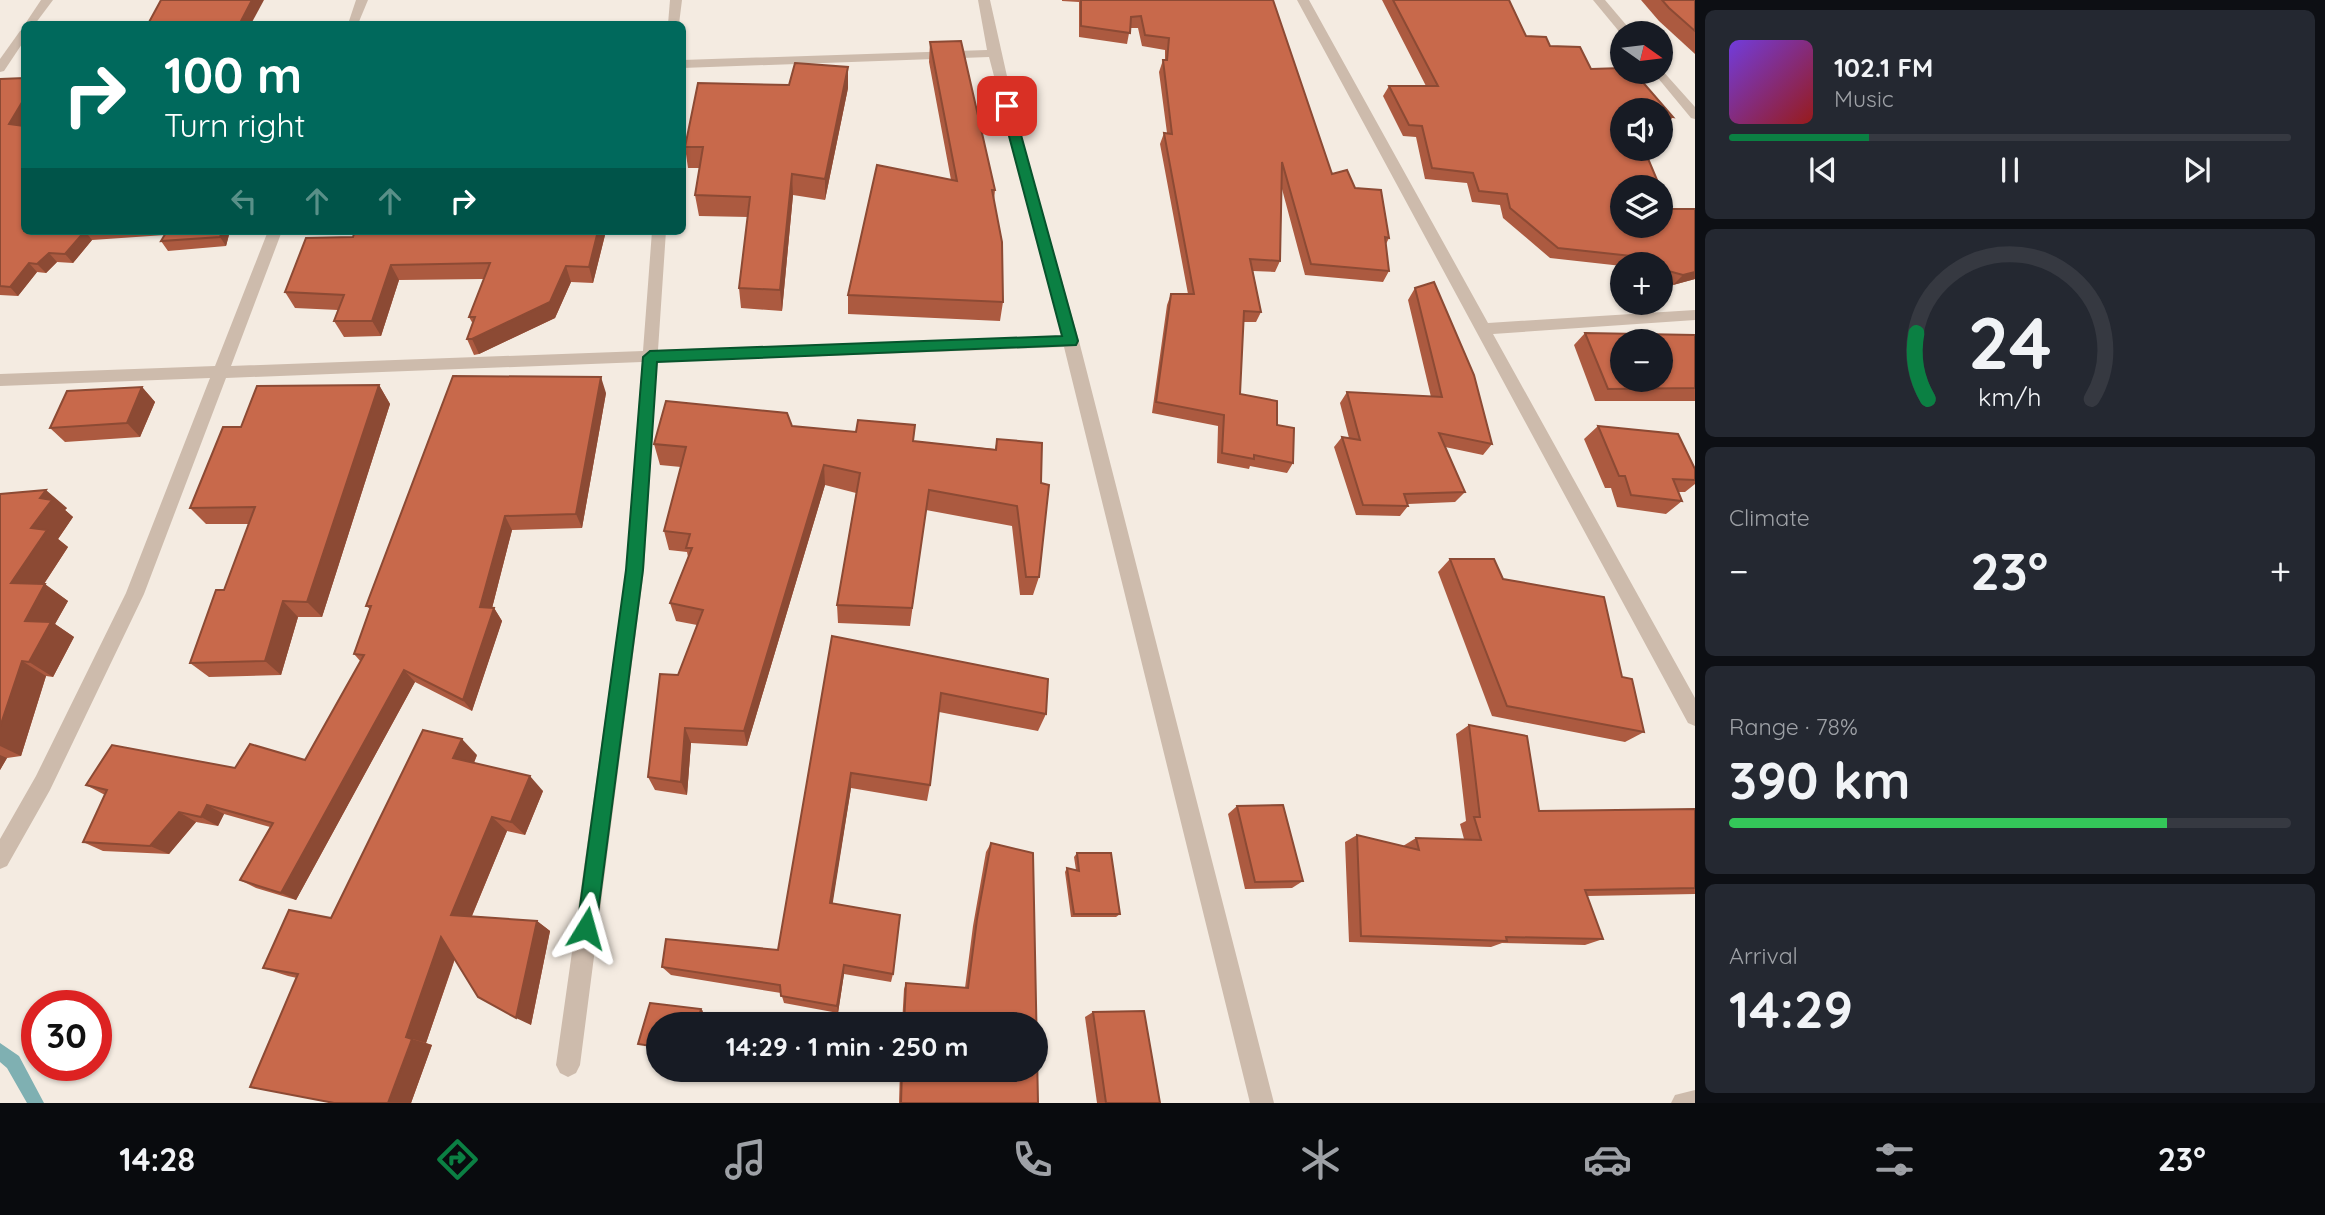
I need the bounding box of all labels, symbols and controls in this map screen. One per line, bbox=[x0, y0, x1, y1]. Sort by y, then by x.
north arrow bbox=[1610, 21, 1673, 84]
map controls bbox=[1610, 21, 1673, 392]
text: 100 m bbox=[164, 44, 302, 105]
icon: right bbox=[49, 49, 140, 140]
text: 102.1 FM bbox=[1834, 51, 1933, 84]
pin bbox=[977, 76, 1037, 136]
text: Music bbox=[1834, 84, 1894, 113]
icon: arrive bbox=[988, 87, 1026, 125]
button: sound bbox=[1610, 98, 1673, 161]
text: Turn right bbox=[164, 105, 305, 145]
icon: previous bbox=[1804, 151, 1842, 189]
icon: pause bbox=[1991, 151, 2029, 189]
icon: next bbox=[2178, 151, 2216, 189]
button: layers bbox=[1610, 175, 1673, 238]
icon: left bbox=[225, 182, 263, 220]
icon: ahead bbox=[298, 182, 336, 220]
icon: ahead bbox=[371, 182, 409, 220]
icon: right bbox=[444, 182, 482, 220]
button: + bbox=[1610, 252, 1673, 315]
text: 24 bbox=[1968, 296, 2052, 387]
button: − bbox=[1610, 329, 1673, 392]
text: km/h bbox=[1978, 381, 2042, 412]
text: Climate bbox=[1729, 503, 1810, 532]
text: 23° bbox=[1970, 538, 2048, 603]
text: − bbox=[1729, 547, 1749, 595]
text: + bbox=[2270, 547, 2291, 595]
text: Range · 78% bbox=[1729, 712, 1858, 741]
text: 390 km bbox=[1729, 747, 1910, 812]
position arrow bbox=[549, 891, 623, 965]
text: Arrival bbox=[1729, 941, 1798, 970]
text: 14:29 bbox=[1729, 976, 1853, 1041]
speed limit sign: 30 bbox=[21, 990, 112, 1081]
text: 14:29 · 1 min · 250 m bbox=[726, 1030, 968, 1063]
icon: directions bbox=[433, 1135, 482, 1184]
icon: music bbox=[721, 1135, 770, 1184]
icon: phone bbox=[1008, 1135, 1057, 1184]
icon: climate bbox=[1296, 1135, 1345, 1184]
icon: car bbox=[1583, 1135, 1632, 1184]
icon: filters bbox=[1870, 1135, 1919, 1184]
text: 14:28 bbox=[119, 1139, 195, 1179]
text: 23° bbox=[2158, 1139, 2206, 1179]

